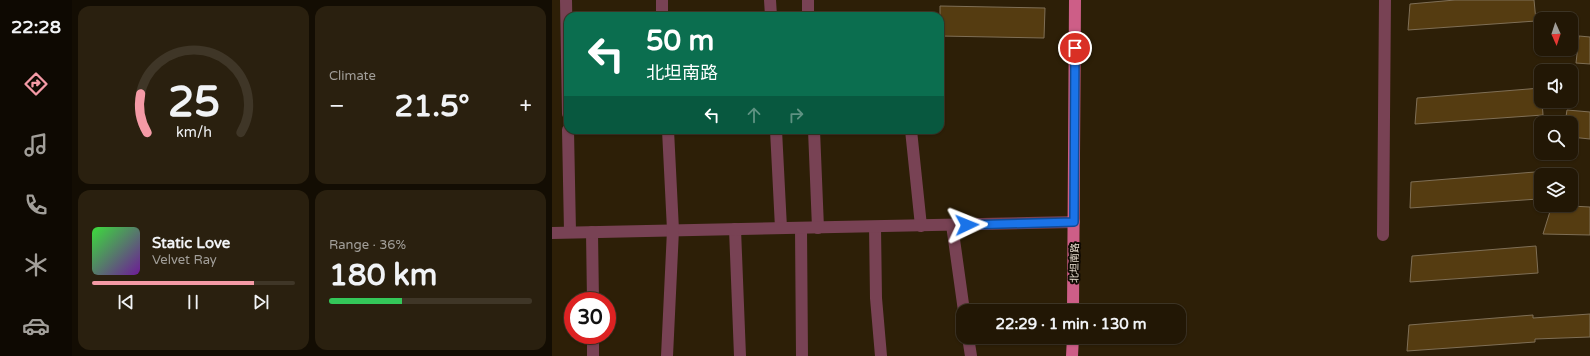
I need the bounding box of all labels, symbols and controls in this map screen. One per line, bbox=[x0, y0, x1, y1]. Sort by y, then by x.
north arrow bbox=[1534, 12, 1578, 56]
map controls bbox=[1534, 12, 1578, 212]
text: 22:28 bbox=[11, 16, 61, 38]
text: 50 m bbox=[646, 24, 714, 58]
icon: left bbox=[580, 28, 632, 80]
pin bbox=[1058, 31, 1092, 65]
icon: arrive bbox=[1064, 37, 1086, 59]
text: 北坦南路 bbox=[646, 62, 718, 84]
button: sound bbox=[1534, 64, 1578, 108]
text: Climate bbox=[329, 68, 376, 84]
icon: directions bbox=[22, 70, 50, 98]
text: 25 bbox=[167, 78, 220, 128]
text: 21.5° bbox=[395, 88, 470, 125]
text: − bbox=[329, 93, 345, 119]
text: + bbox=[520, 93, 532, 119]
icon: left bbox=[701, 104, 723, 126]
icon: ahead bbox=[743, 104, 765, 126]
icon: right bbox=[785, 104, 807, 126]
button: search bbox=[1534, 116, 1578, 160]
text: km/h bbox=[176, 124, 211, 141]
icon: music bbox=[22, 131, 50, 159]
button: layers bbox=[1534, 168, 1578, 212]
icon: phone bbox=[22, 191, 50, 219]
position arrow bbox=[946, 204, 988, 246]
text: Static Love bbox=[152, 234, 230, 252]
text: Range · 36% bbox=[329, 237, 406, 253]
street label: 北坦南路 bbox=[1069, 243, 1081, 283]
icon: climate bbox=[22, 251, 50, 279]
text: Velvet Ray bbox=[152, 252, 217, 268]
text: 180 km bbox=[329, 257, 437, 294]
icon: previous bbox=[115, 291, 137, 313]
icon: pause bbox=[182, 291, 204, 313]
icon: next bbox=[250, 291, 272, 313]
speed limit sign: 30 bbox=[564, 292, 616, 344]
icon: car bbox=[22, 312, 50, 340]
text: 22:29 · 1 min · 130 m bbox=[996, 315, 1146, 333]

